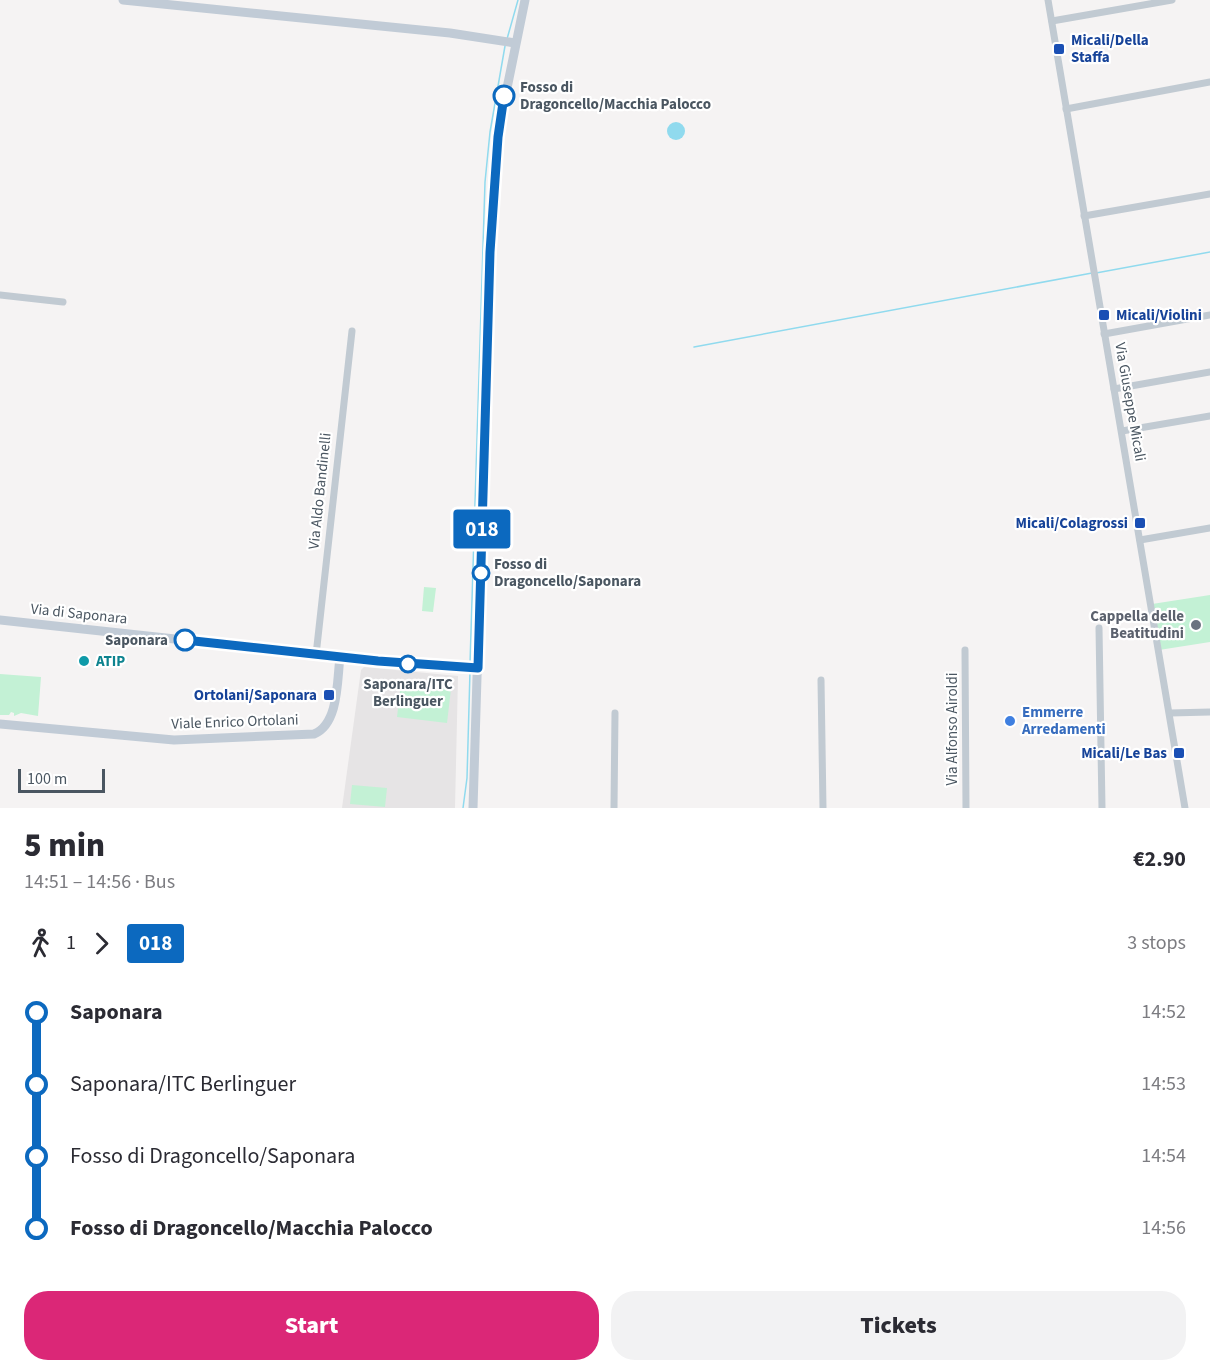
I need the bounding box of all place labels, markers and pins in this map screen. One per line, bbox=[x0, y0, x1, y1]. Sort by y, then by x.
place label: Micali/Della Staffa bbox=[1071, 30, 1149, 68]
marker: Micali/Della Staffa bbox=[1052, 42, 1066, 56]
place label: Fosso di Dragoncello/Macchia Palocco bbox=[520, 77, 711, 115]
marker: Fosso di Dragoncello/Macchia Palocco bbox=[493, 85, 515, 107]
place label: Micali/Violini bbox=[1116, 305, 1202, 326]
marker: Micali/Violini bbox=[1097, 308, 1111, 322]
place label: Micali/Colagrossi bbox=[1016, 513, 1128, 534]
marker: Micali/Colagrossi bbox=[1133, 516, 1147, 530]
place label: Fosso di Dragoncello/Saponara bbox=[494, 554, 641, 592]
marker: Fosso di Dragoncello/Saponara bbox=[472, 564, 490, 582]
place label: Cappella delle Beatitudini bbox=[1090, 606, 1184, 644]
marker: Cappella delle Beatitudini bbox=[1189, 618, 1203, 632]
marker: Saponara bbox=[174, 629, 196, 651]
place label: Saponara bbox=[105, 630, 168, 651]
place label: ATIP bbox=[95, 651, 125, 672]
marker: ATIP bbox=[77, 654, 91, 668]
marker: Saponara/ITC Berlinguer bbox=[399, 655, 417, 673]
place label: Saponara/ITC Berlinguer bbox=[363, 674, 453, 712]
place label: Ortolani/Saponara bbox=[194, 685, 317, 706]
marker: Ortolani/Saponara bbox=[322, 688, 336, 702]
place label: Emmerre Arredamenti bbox=[1021, 702, 1106, 740]
marker: Emmerre Arredamenti bbox=[1003, 714, 1017, 728]
place label: Micali/Le Bas bbox=[1081, 743, 1167, 764]
marker: Micali/Le Bas bbox=[1172, 746, 1186, 760]

